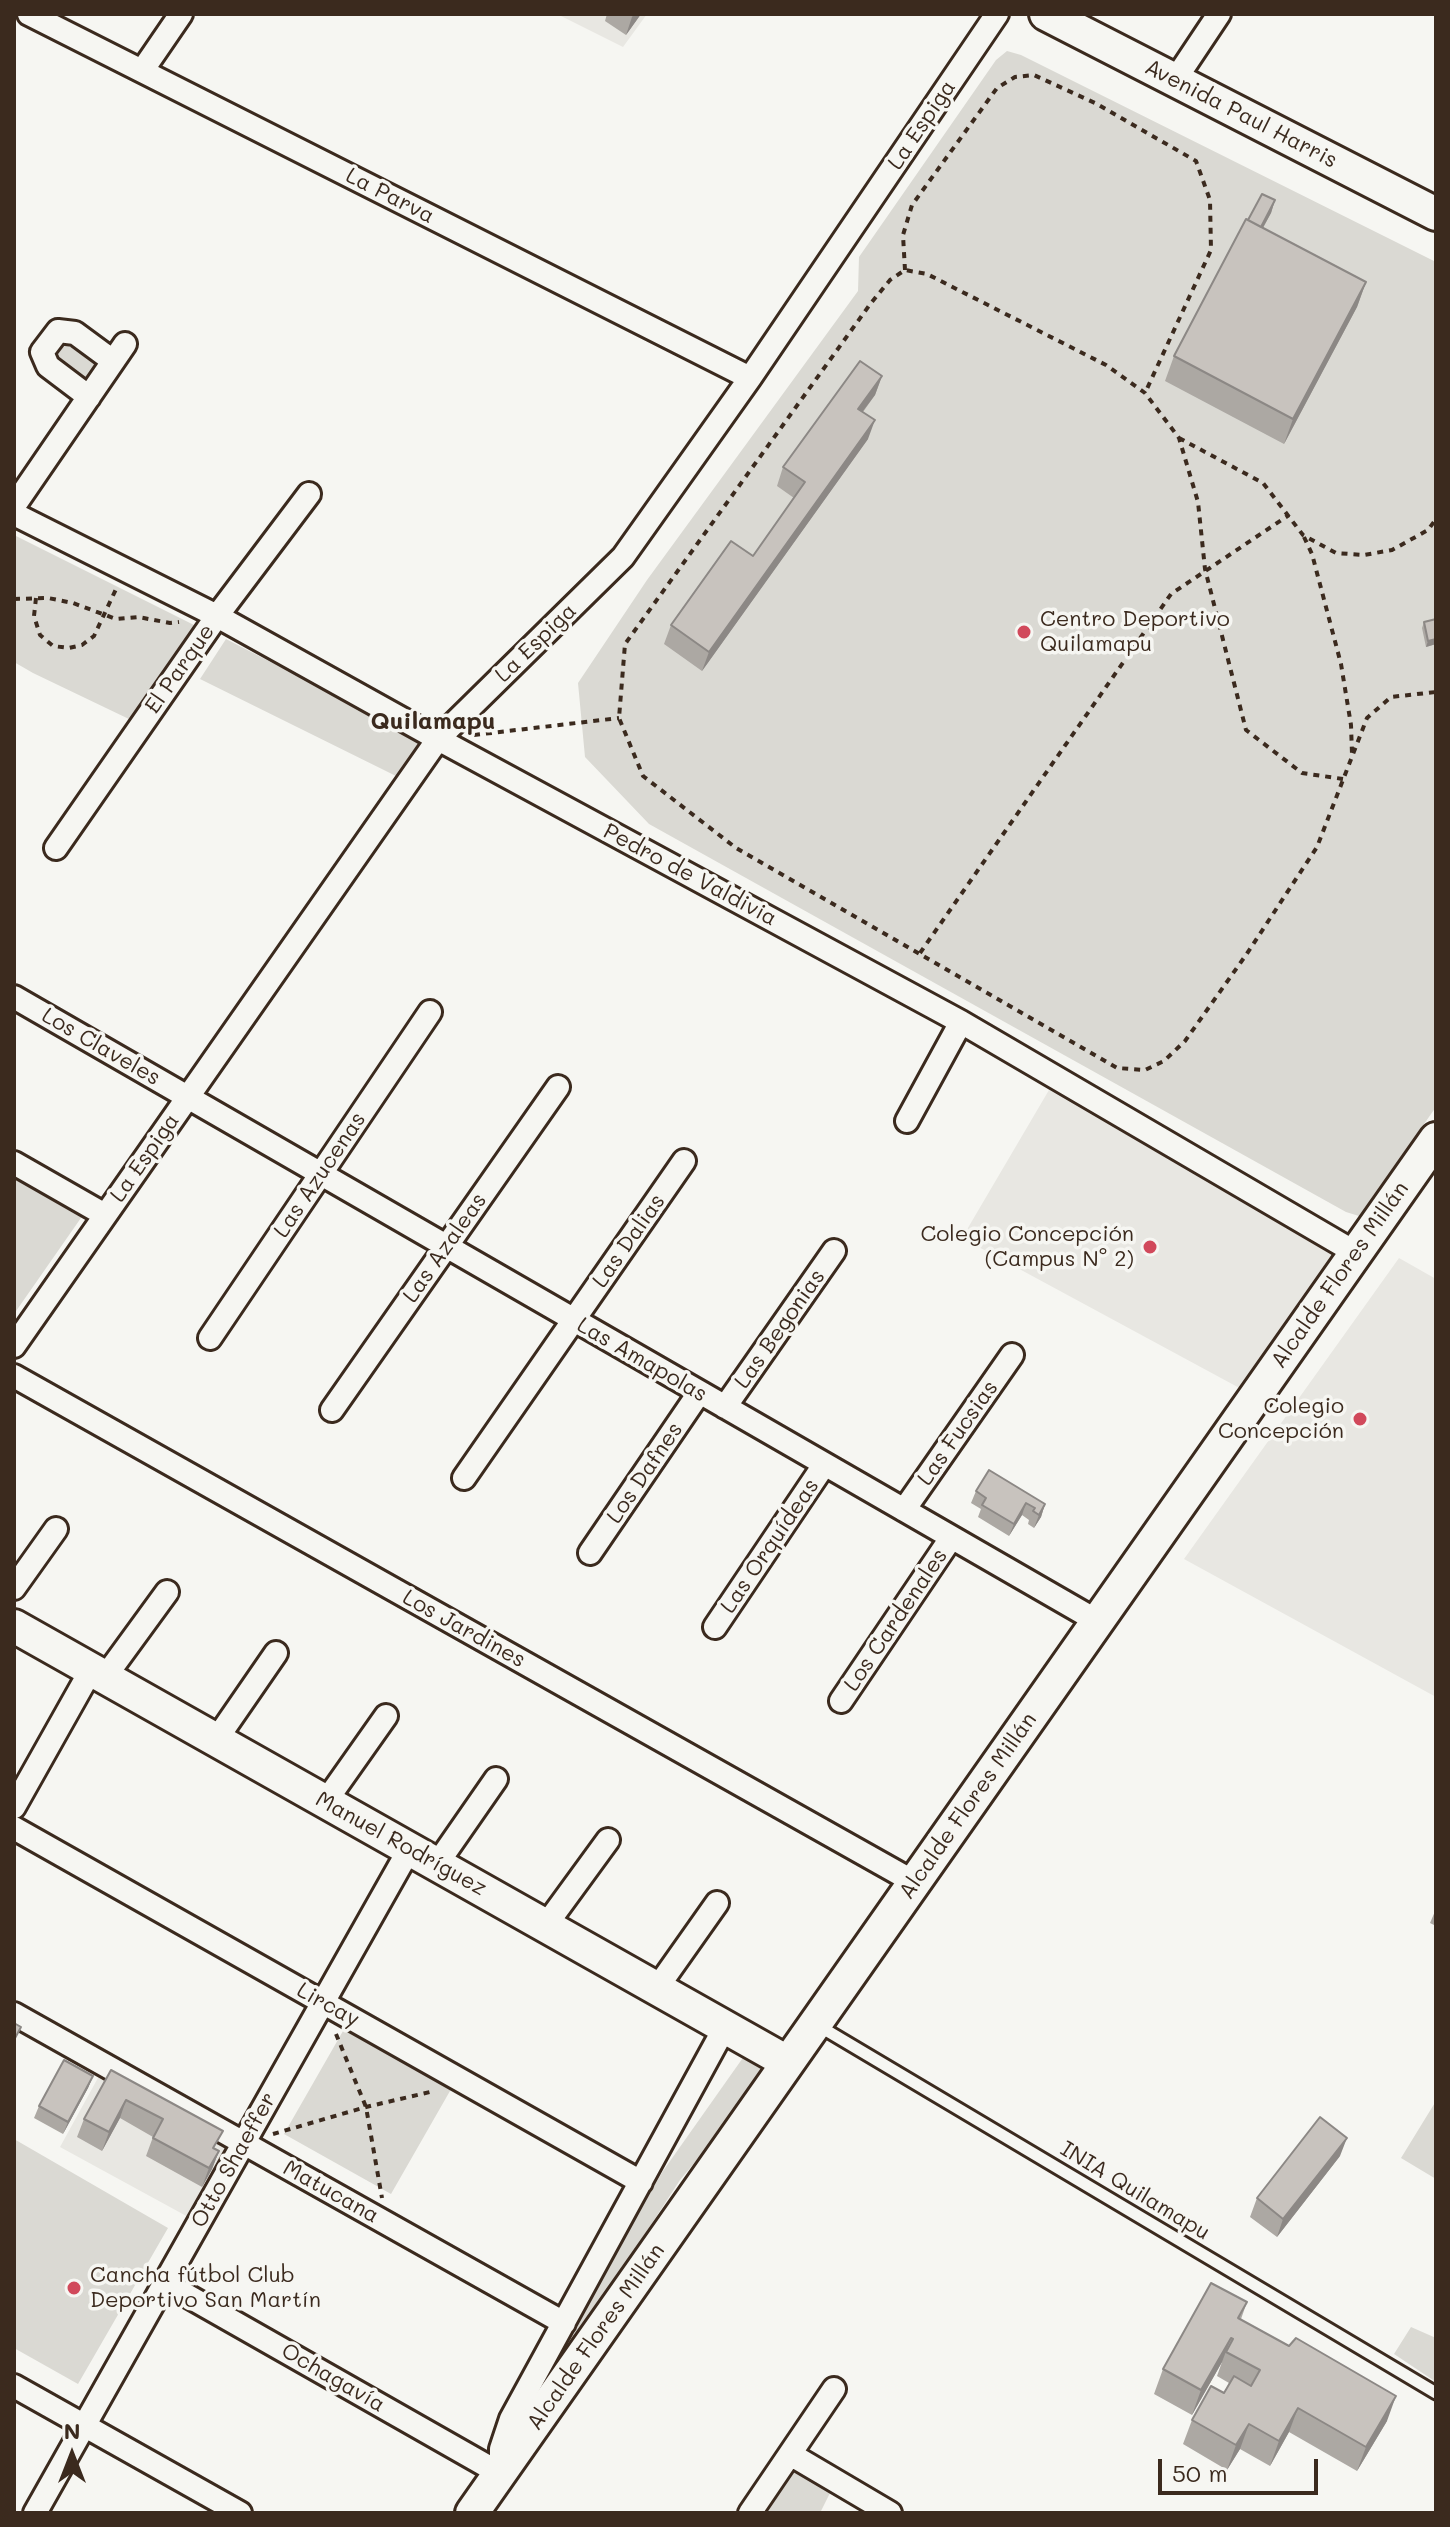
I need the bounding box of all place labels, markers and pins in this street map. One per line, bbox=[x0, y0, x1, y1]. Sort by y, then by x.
place label: Centro Deportivo Quilamapu bbox=[1040, 606, 1230, 658]
marker: Centro Deportivo Quilamapu bbox=[1015, 623, 1033, 641]
place label: Colegio Concepción (Campus N° 2) bbox=[921, 1221, 1134, 1272]
marker: Colegio Concepción (Campus N° 2) bbox=[1141, 1238, 1159, 1256]
place label: Colegio Concepción bbox=[1218, 1393, 1344, 1444]
marker: Colegio Concepción bbox=[1351, 1410, 1369, 1428]
place label: Cancha fútbol Club Deportivo San Martín bbox=[90, 2262, 321, 2314]
marker: Cancha fútbol Club Deportivo San Martín bbox=[65, 2279, 83, 2297]

